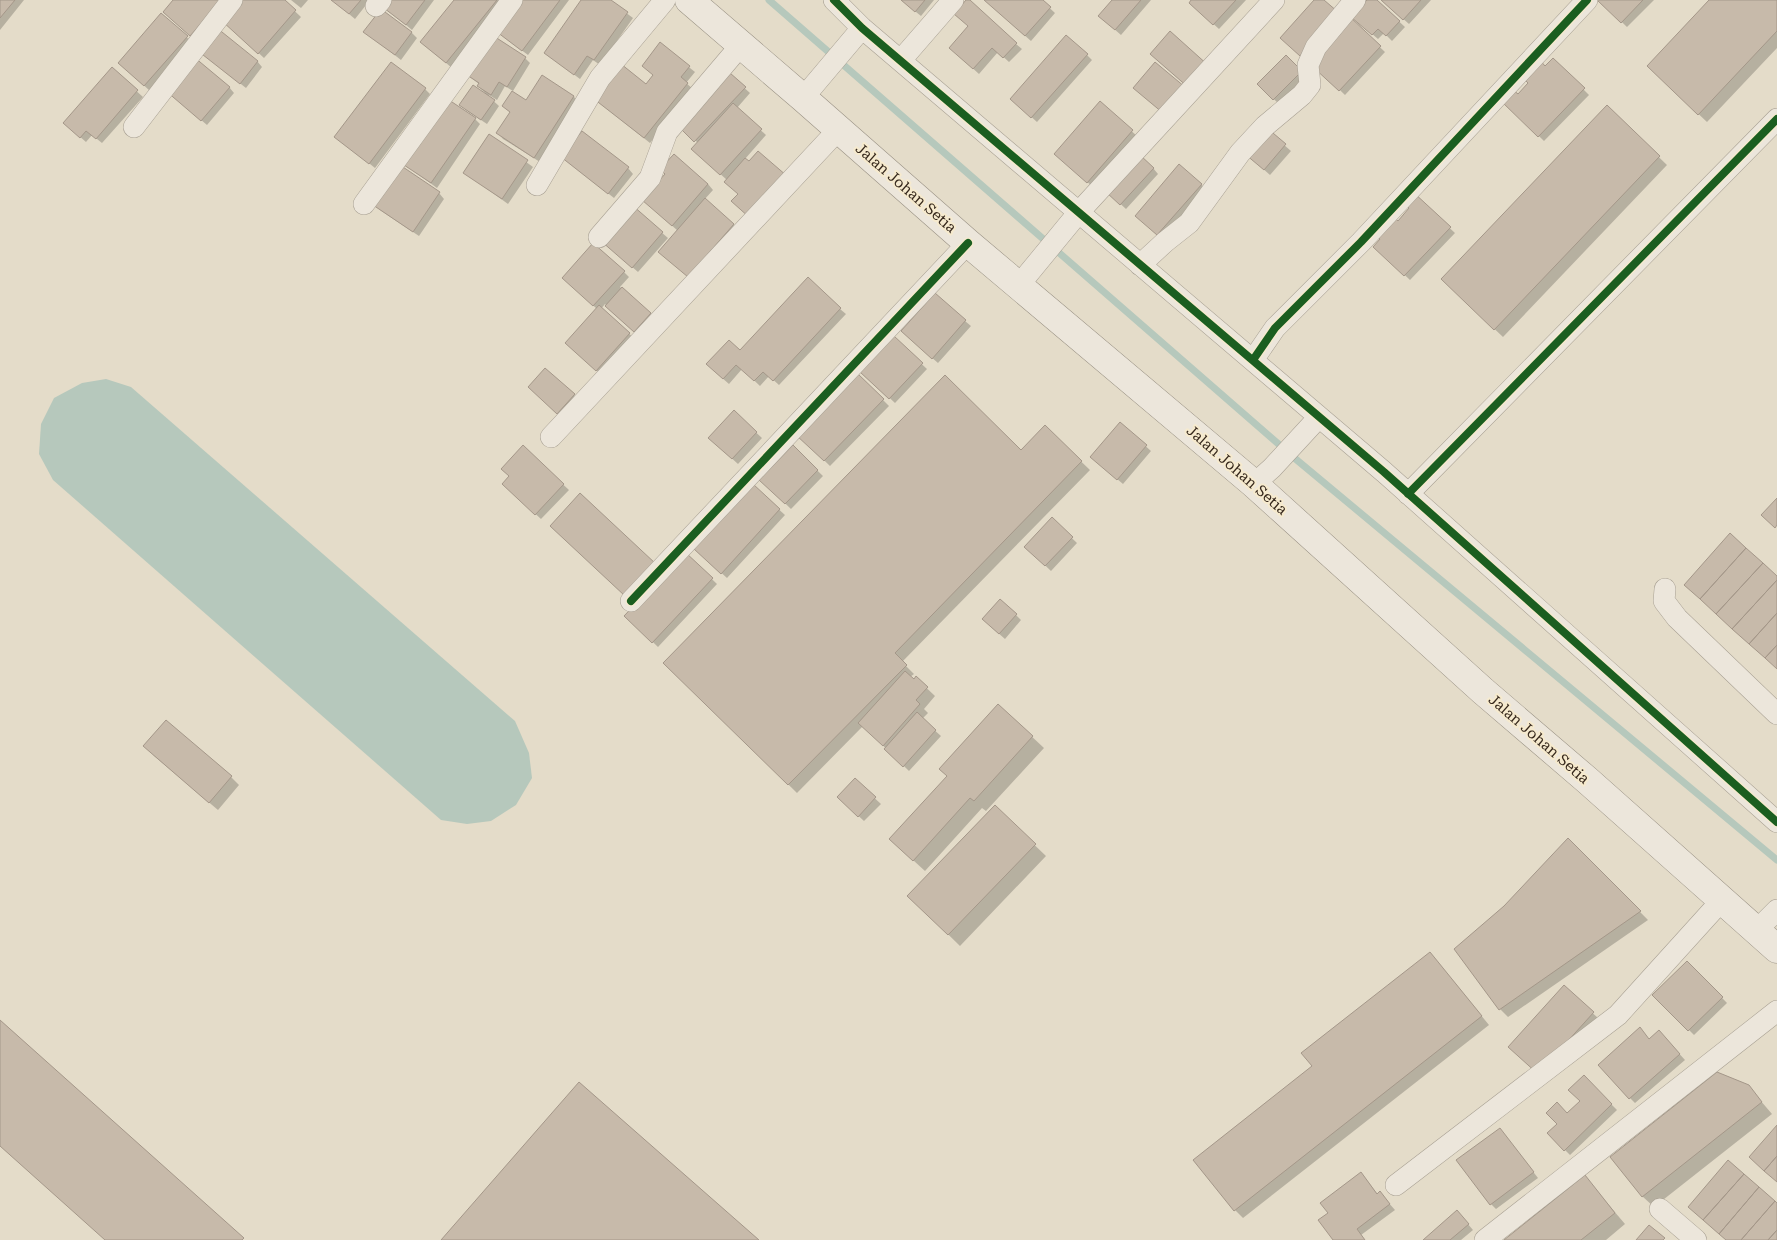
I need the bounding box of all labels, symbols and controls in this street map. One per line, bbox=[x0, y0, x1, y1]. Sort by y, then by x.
street label: Jalan Johan Setia bbox=[852, 139, 960, 237]
street label: Jalan Johan Setia bbox=[1183, 421, 1291, 519]
street label: Jalan Johan Setia bbox=[1485, 690, 1593, 788]

